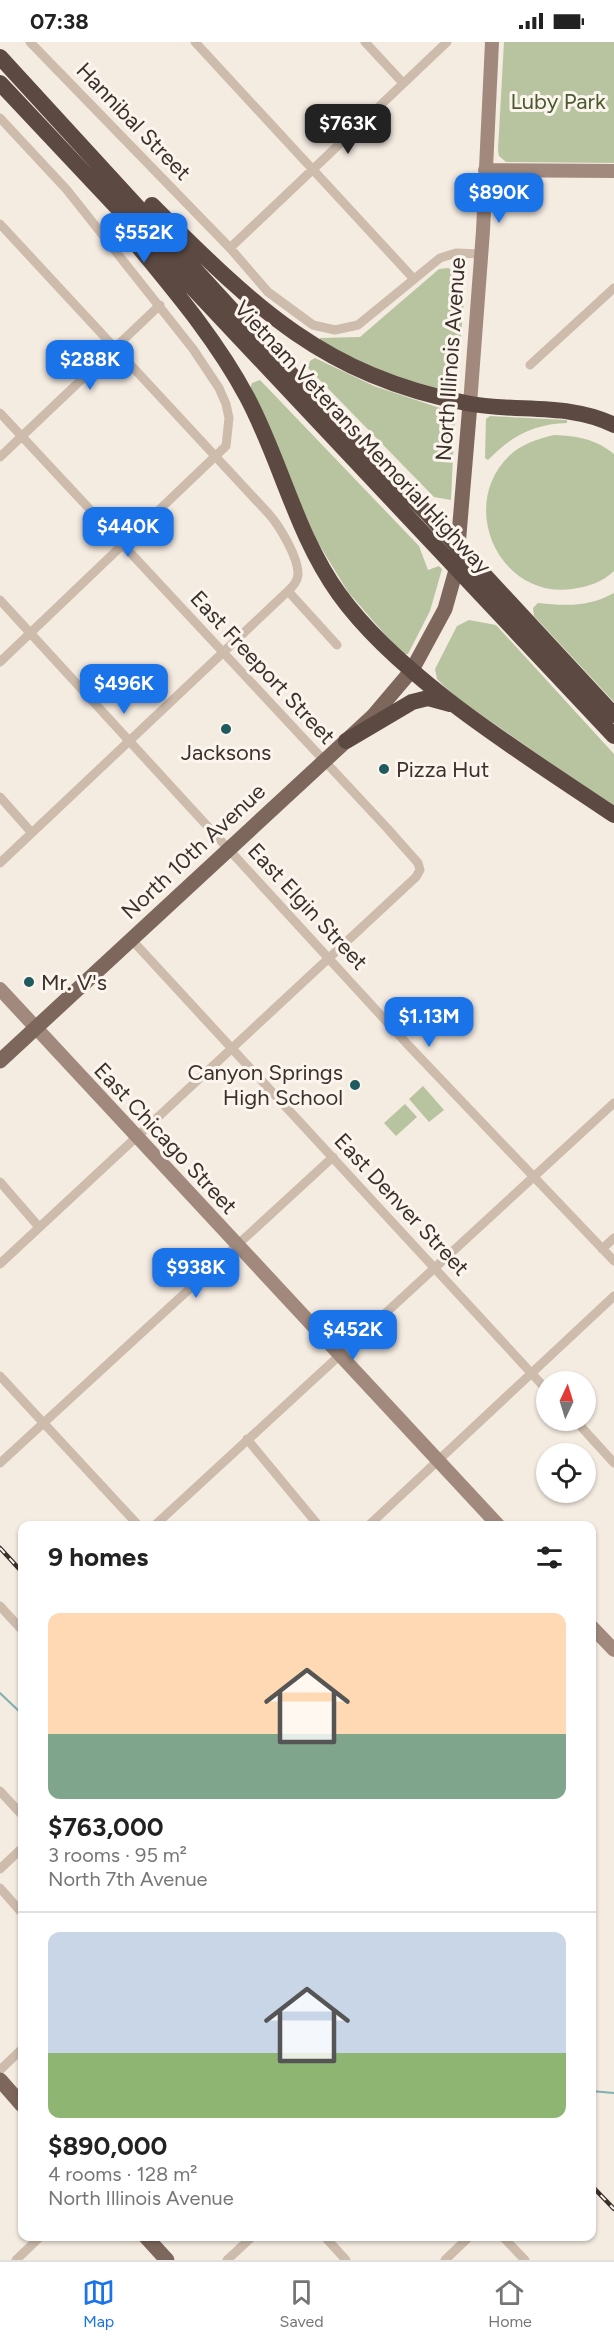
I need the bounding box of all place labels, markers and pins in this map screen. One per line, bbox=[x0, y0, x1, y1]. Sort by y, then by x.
pin: $763K bbox=[306, 104, 390, 155]
pin: $890K bbox=[457, 173, 541, 224]
pin: $552K bbox=[102, 213, 186, 264]
pin: $288K bbox=[48, 340, 132, 391]
pin: $440K bbox=[86, 507, 170, 558]
pin: $496K bbox=[82, 664, 166, 715]
marker: Jacksons bbox=[219, 722, 233, 736]
place label: Jacksons bbox=[181, 739, 271, 766]
place label: Pizza Hut bbox=[396, 756, 489, 783]
marker: Pizza Hut bbox=[377, 762, 391, 776]
place label: Mr. V's bbox=[41, 969, 107, 996]
marker: Mr. V's bbox=[22, 975, 36, 989]
pin: $1.13M bbox=[380, 997, 478, 1048]
place label: Canyon Springs High School bbox=[188, 1059, 343, 1111]
marker: Canyon Springs High School bbox=[348, 1078, 362, 1092]
pin: $938K bbox=[154, 1248, 238, 1299]
pin: $452K bbox=[311, 1310, 395, 1361]

